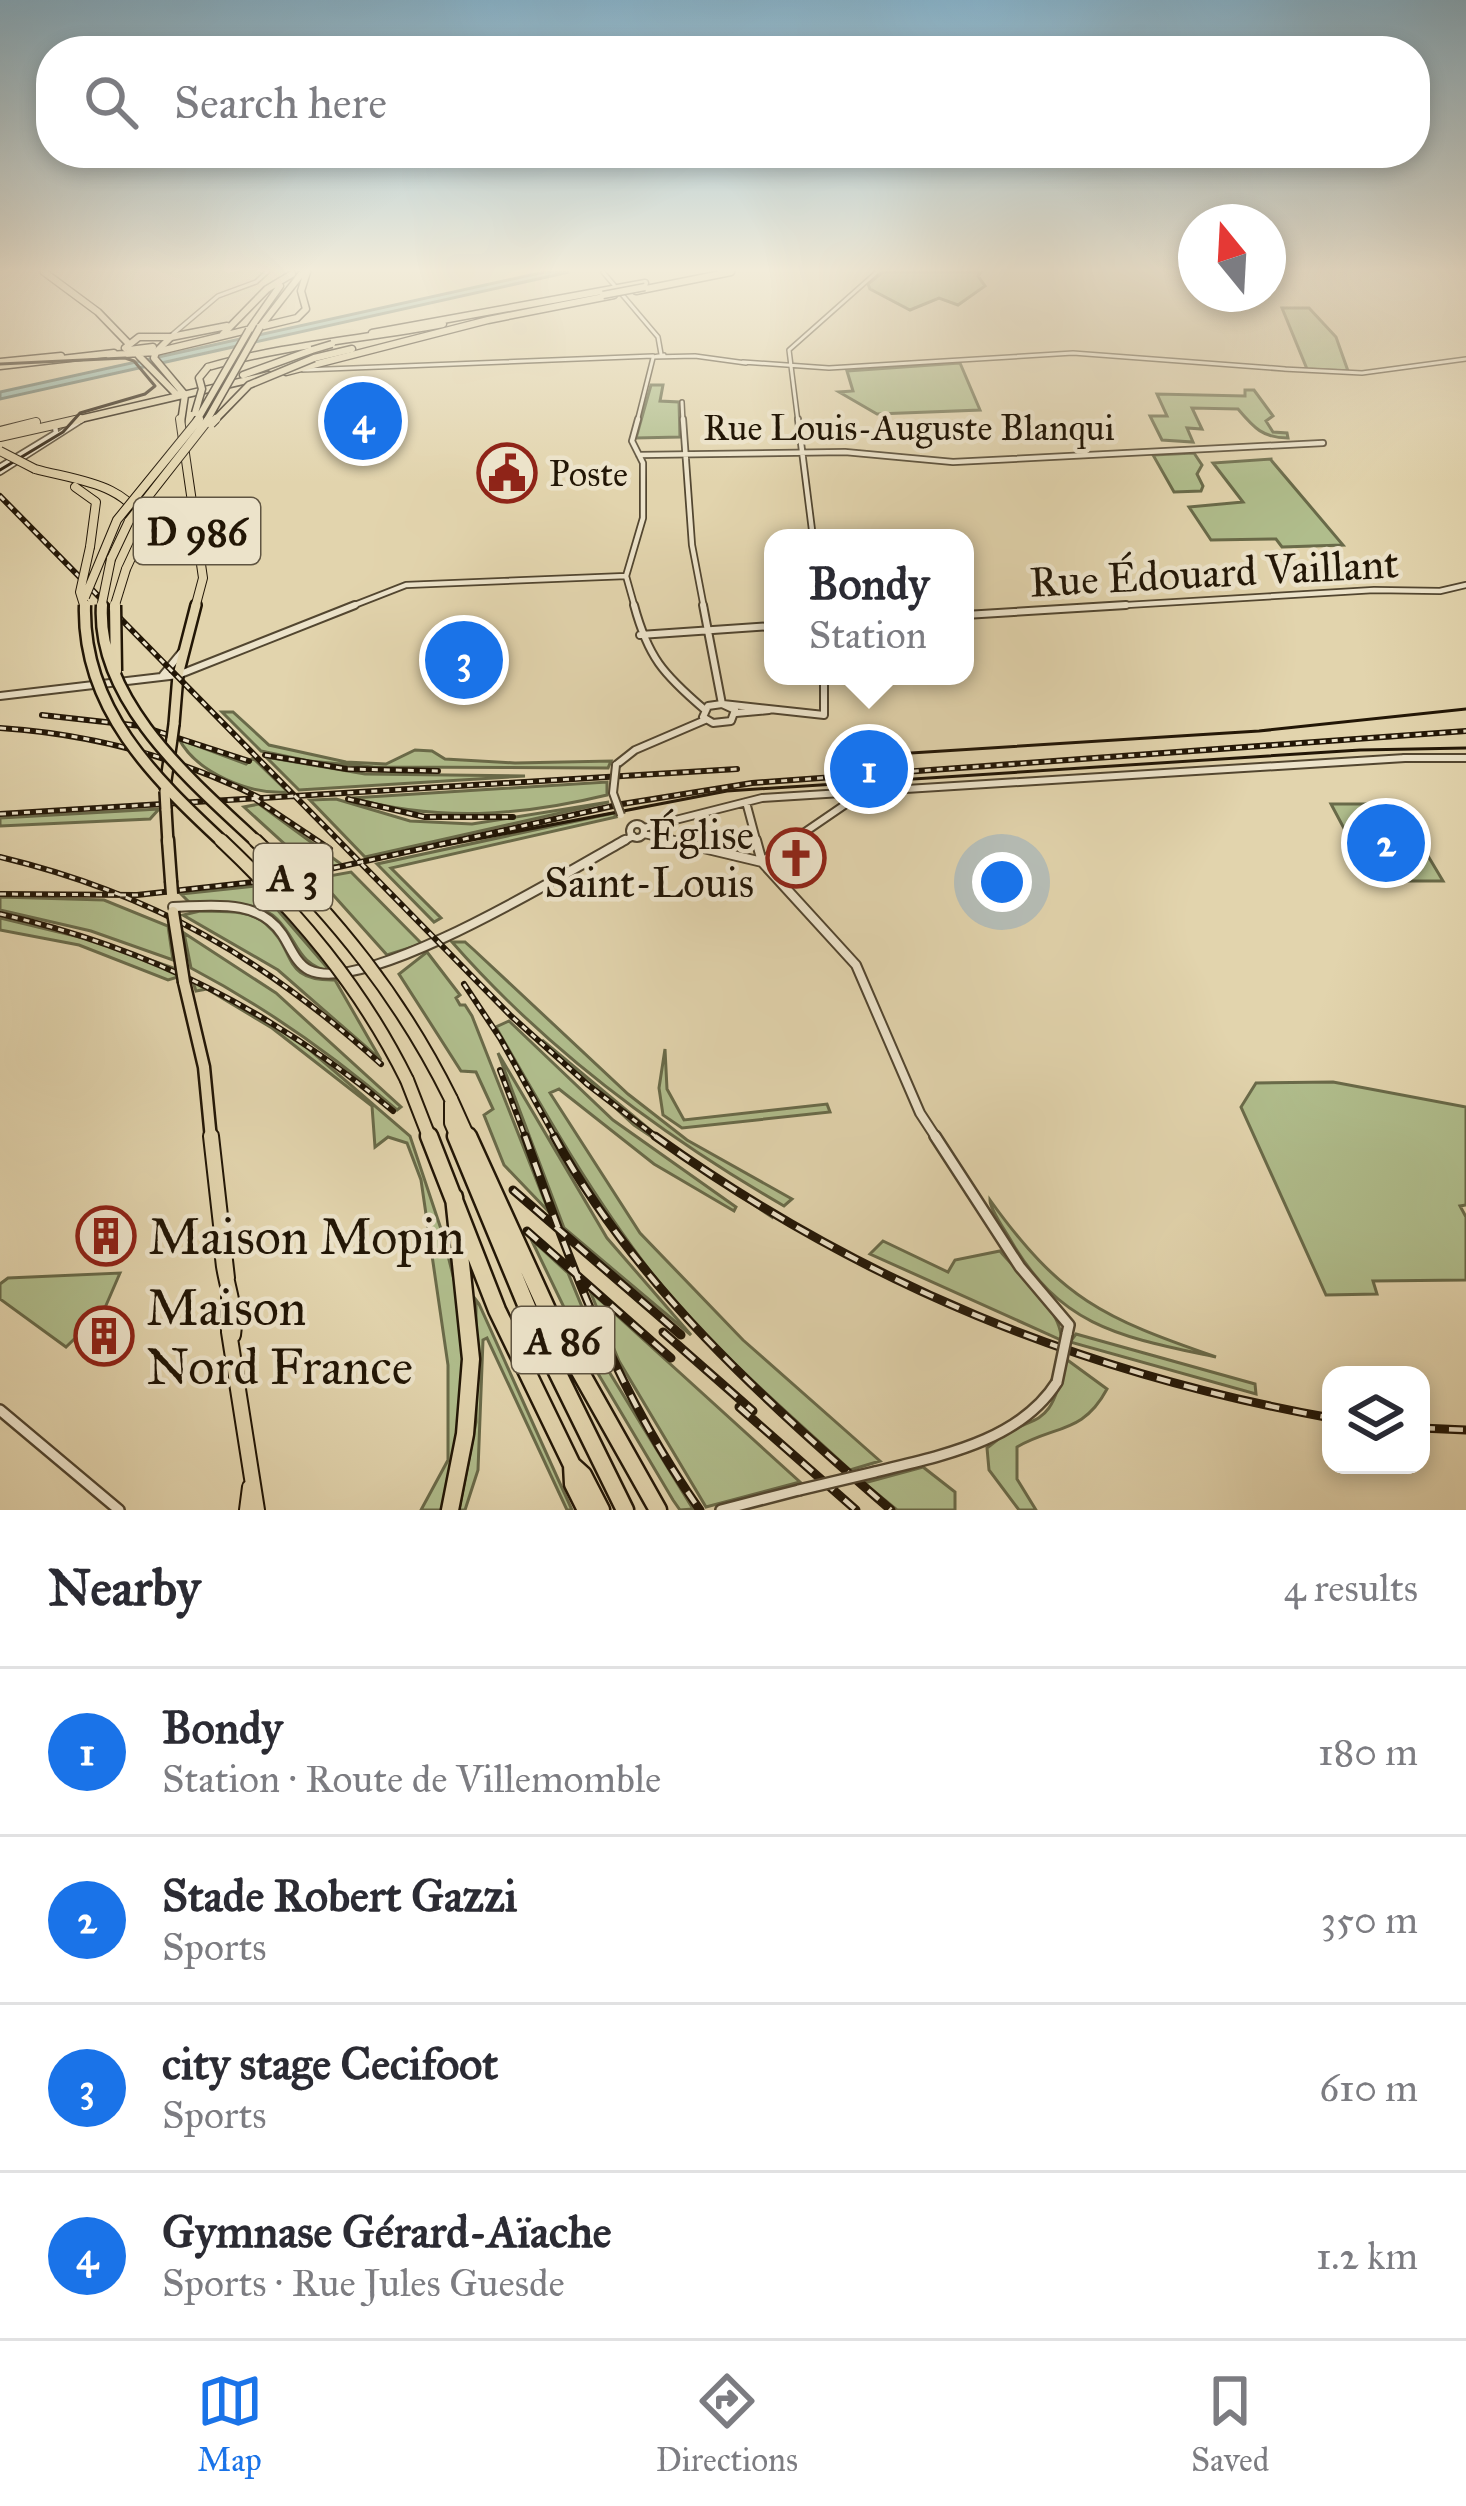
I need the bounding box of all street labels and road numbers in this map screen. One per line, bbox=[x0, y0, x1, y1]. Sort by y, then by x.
street label: Rue Louis-Auguste Blanqui bbox=[703, 406, 1115, 450]
road number: D 986 bbox=[134, 498, 260, 564]
street label: Rue Édouard Vaillant bbox=[1028, 536, 1400, 609]
road number: A 3 bbox=[254, 844, 332, 910]
road number: A 86 bbox=[512, 1307, 614, 1373]

